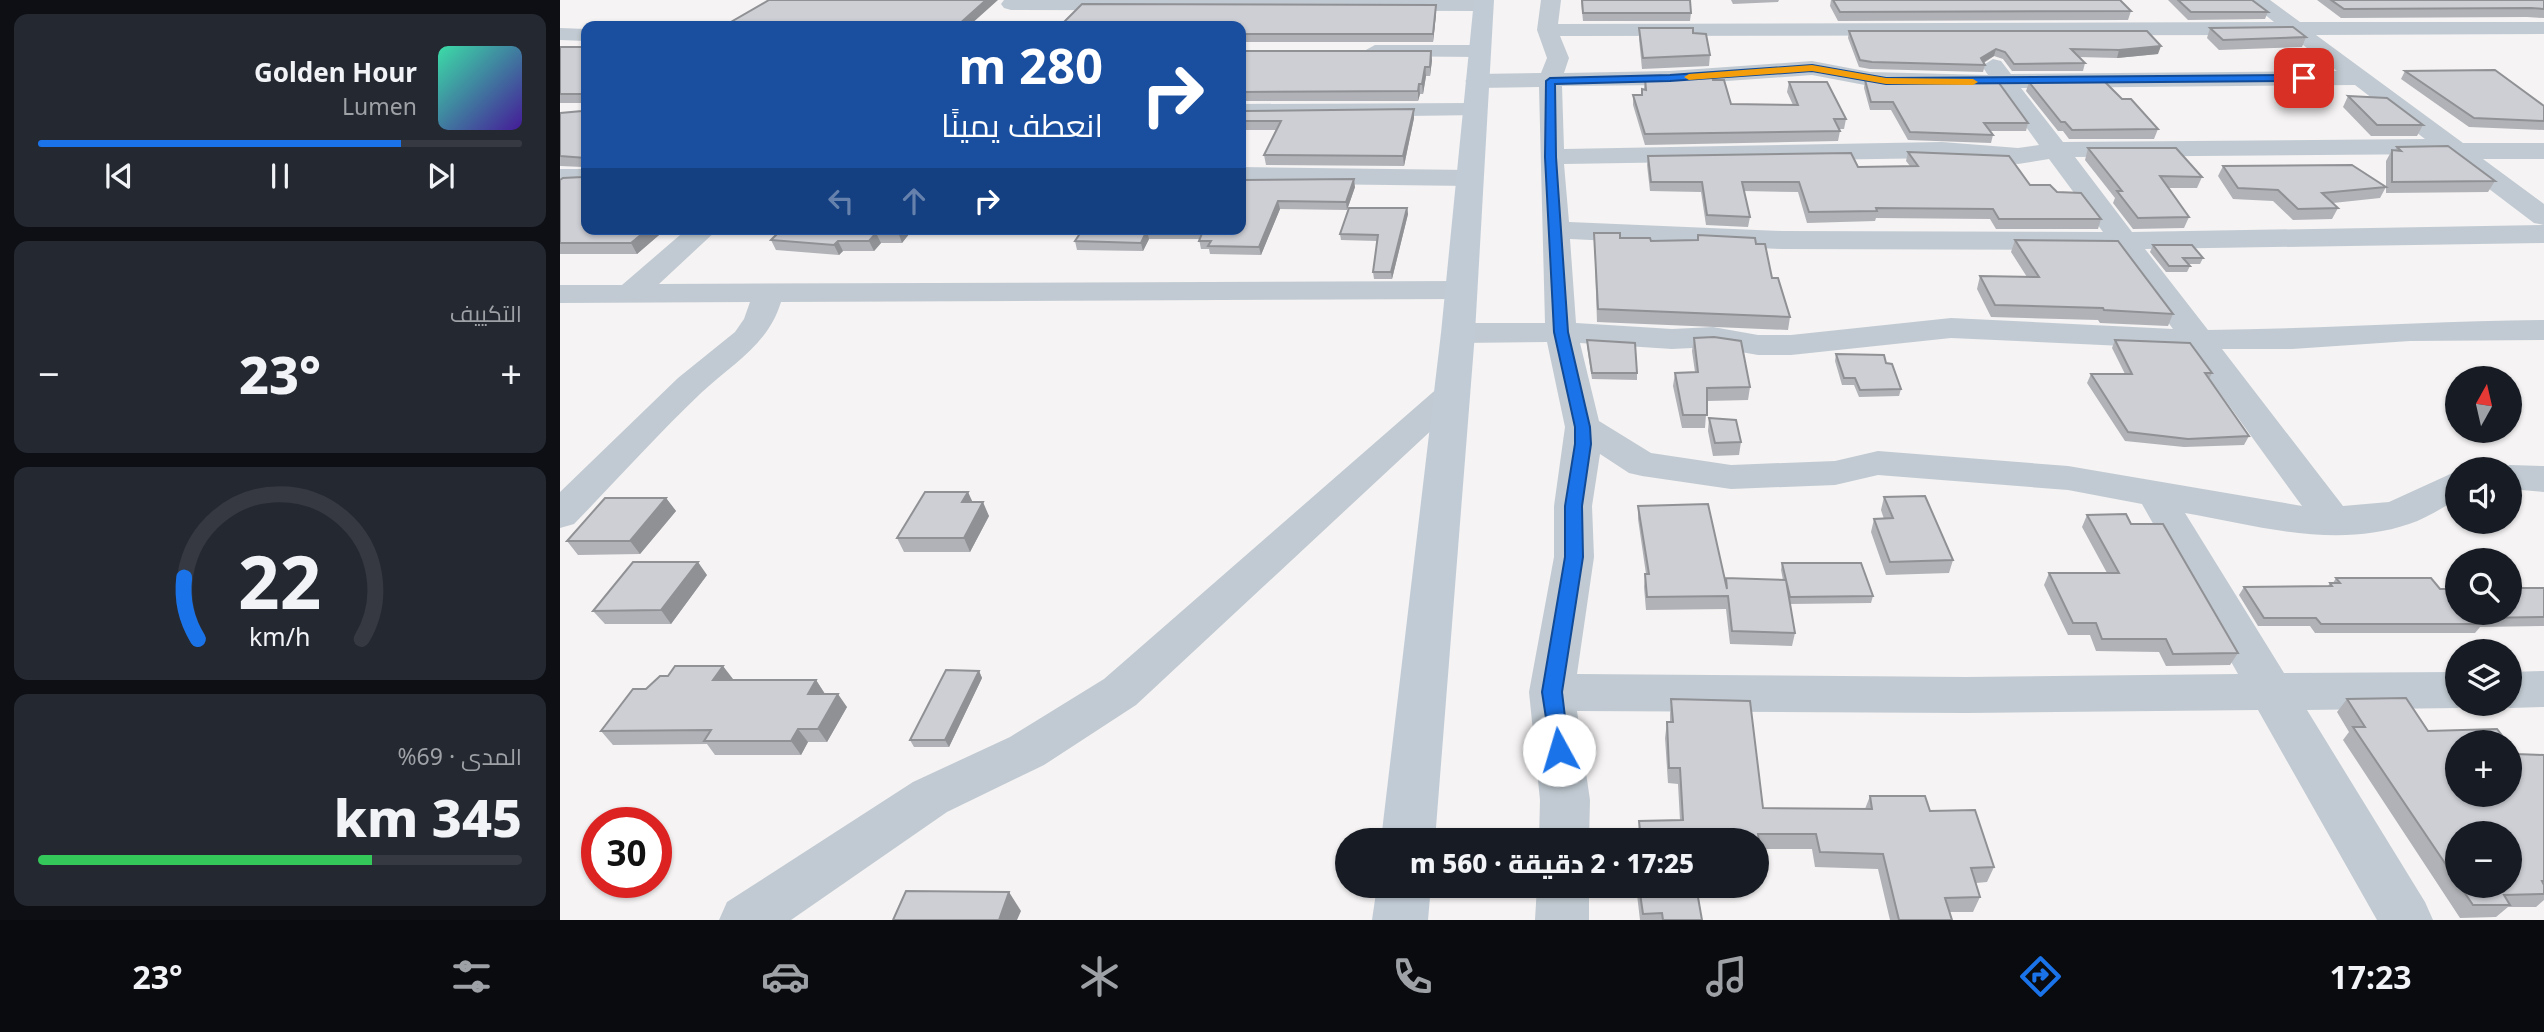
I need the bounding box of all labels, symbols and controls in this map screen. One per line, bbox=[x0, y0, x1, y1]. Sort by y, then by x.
text: 280 m bbox=[958, 32, 1103, 98]
pin bbox=[2274, 48, 2334, 108]
icon: right bbox=[1127, 49, 1218, 140]
text: Golden Hour bbox=[254, 54, 417, 90]
icon: arrive bbox=[2285, 59, 2323, 97]
text: Lumen bbox=[342, 90, 417, 122]
text: انعطف يمينًا bbox=[941, 103, 1103, 146]
icon: previous bbox=[100, 157, 138, 195]
icon: pause bbox=[261, 157, 299, 195]
icon: next bbox=[422, 157, 460, 195]
icon: left bbox=[822, 182, 860, 220]
icon: ahead bbox=[895, 182, 933, 220]
icon: right bbox=[968, 182, 1006, 220]
text: التكييف bbox=[450, 297, 522, 329]
text: 23° bbox=[239, 338, 321, 409]
text: − bbox=[38, 347, 60, 399]
text: + bbox=[500, 347, 522, 399]
north arrow bbox=[2445, 366, 2522, 443]
map controls bbox=[2445, 366, 2522, 898]
button: sound bbox=[2445, 457, 2522, 534]
text: 22 bbox=[238, 532, 322, 631]
button: search bbox=[2445, 548, 2522, 625]
text: km/h bbox=[249, 619, 311, 653]
button: layers bbox=[2445, 639, 2522, 716]
position arrow bbox=[1522, 713, 1596, 787]
button: + bbox=[2445, 730, 2522, 807]
text: المدى · 69% bbox=[397, 740, 522, 772]
text: 345 km bbox=[334, 781, 522, 852]
speed limit sign: 30 bbox=[581, 807, 672, 898]
button: − bbox=[2445, 821, 2522, 898]
text: 17:25 · 2 دقيقة · 560 m bbox=[1410, 845, 1694, 881]
icon: filters bbox=[447, 952, 496, 1001]
icon: car bbox=[761, 952, 810, 1001]
icon: climate bbox=[1075, 952, 1124, 1001]
icon: phone bbox=[1388, 952, 1437, 1001]
icon: music bbox=[1702, 952, 1751, 1001]
icon: directions bbox=[2016, 952, 2065, 1001]
text: 23° bbox=[132, 955, 183, 998]
text: 17:23 bbox=[2329, 955, 2412, 998]

